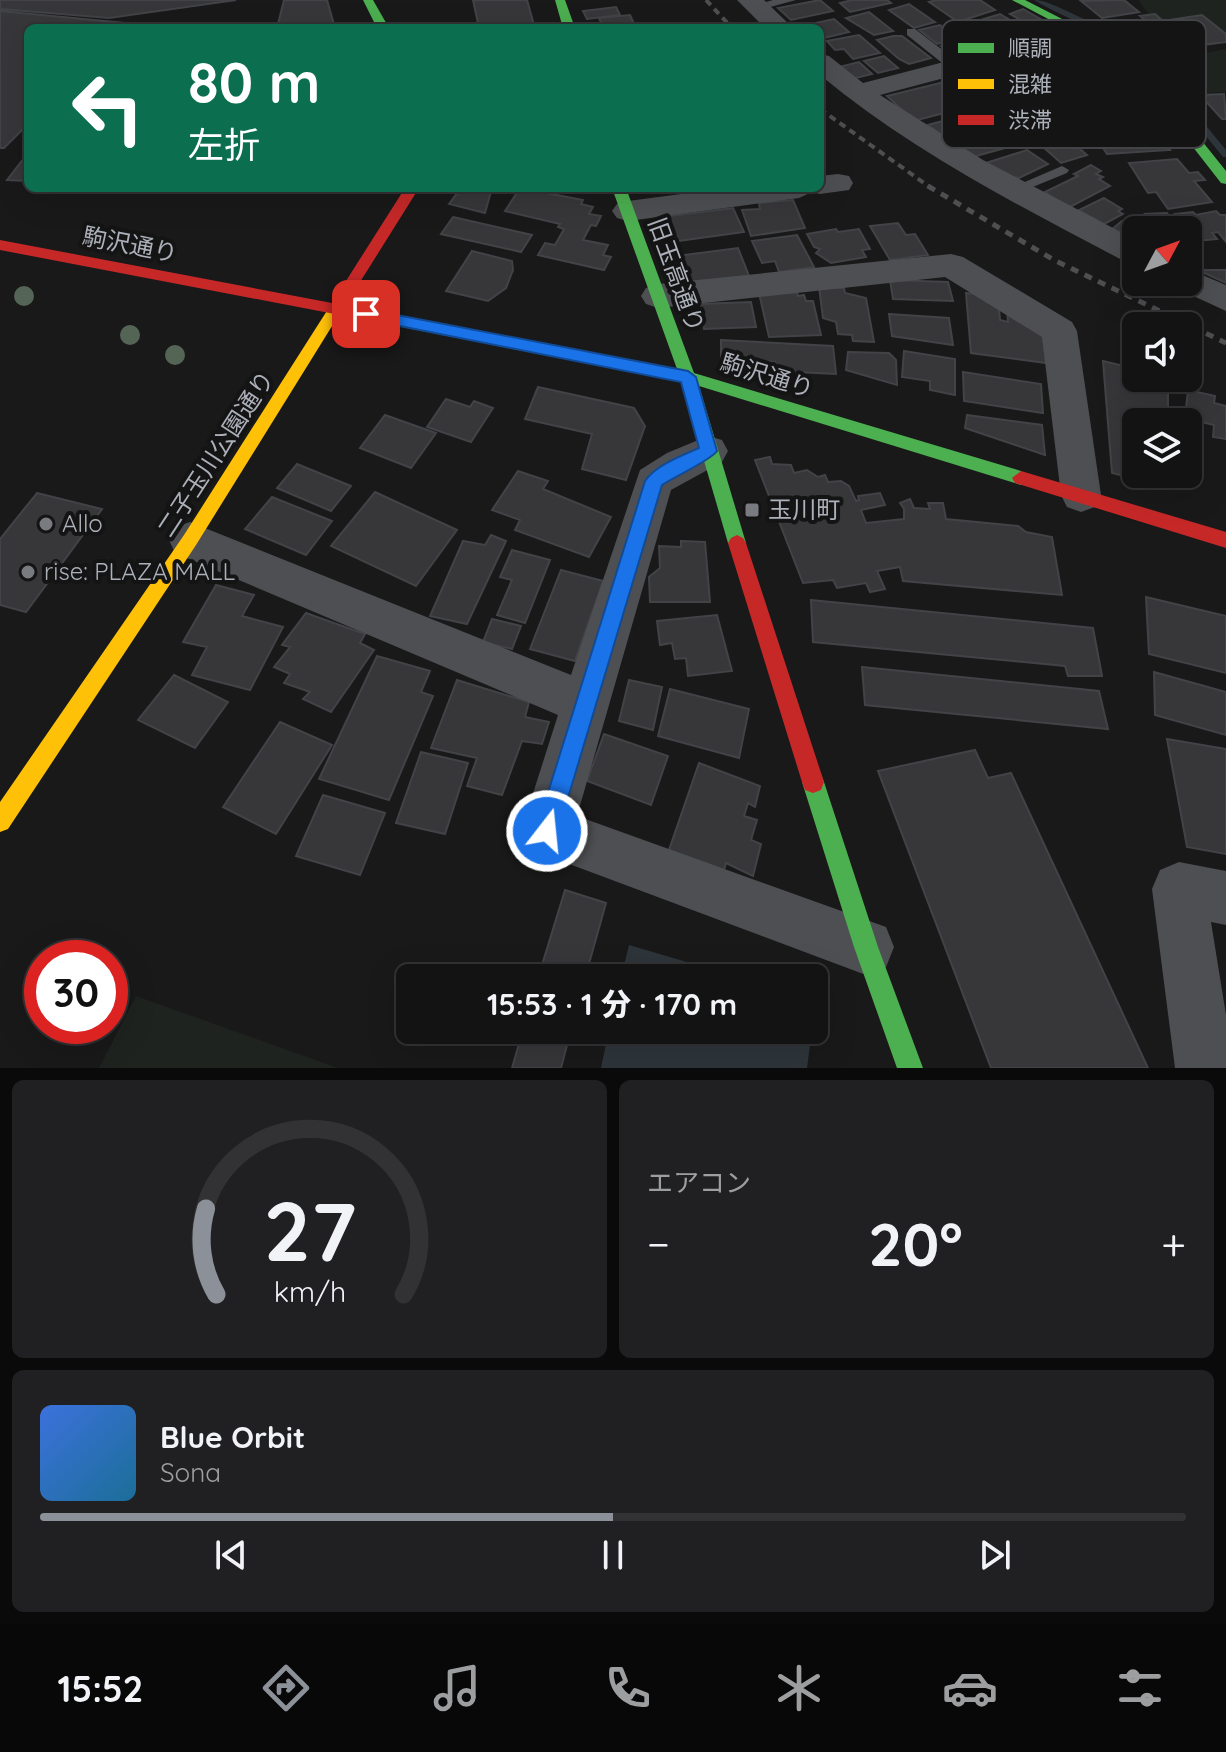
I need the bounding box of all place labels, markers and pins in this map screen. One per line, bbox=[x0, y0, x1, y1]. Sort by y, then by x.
pin bbox=[332, 280, 400, 348]
place label: 玉川町 bbox=[768, 494, 840, 524]
marker: 玉川町 bbox=[743, 501, 761, 519]
place label: Allo bbox=[62, 508, 103, 538]
marker: Allo bbox=[37, 515, 55, 533]
place label: rise: PLAZA MALL bbox=[44, 556, 236, 586]
marker: rise: PLAZA MALL bbox=[19, 563, 37, 581]

